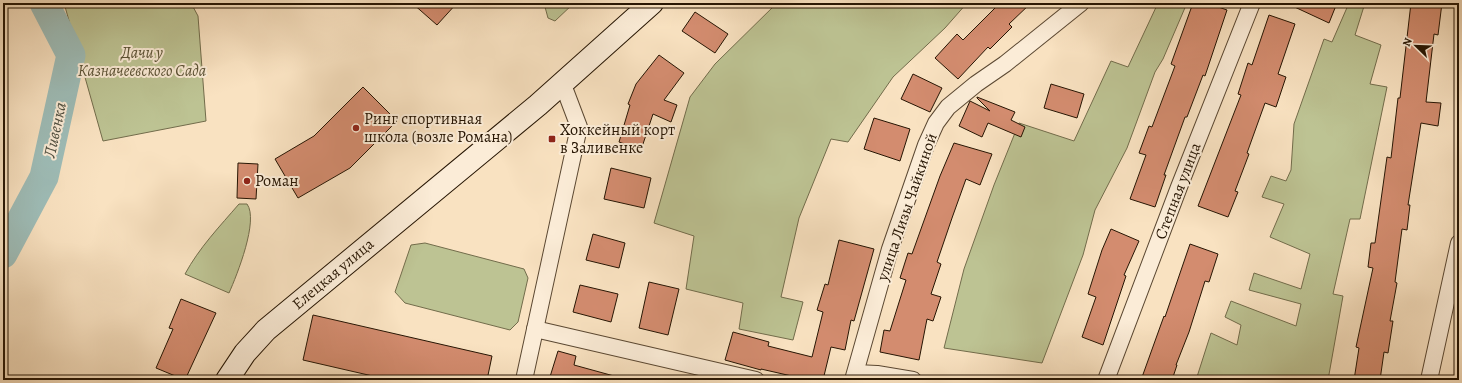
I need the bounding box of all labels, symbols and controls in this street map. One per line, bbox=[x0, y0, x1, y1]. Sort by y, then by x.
north arrow bbox=[1396, 26, 1436, 66]
text: N bbox=[1399, 36, 1416, 49]
park label: Дачи у Казначеевского Сада bbox=[78, 42, 206, 82]
water label: Ливенка bbox=[38, 100, 72, 161]
place label: Ринг спортивная школа (возле Романа) bbox=[364, 108, 512, 148]
place label: Хоккейный корт в Заливенке bbox=[560, 119, 675, 159]
marker: Ринг спортивная школа (возле Романа) bbox=[351, 123, 361, 133]
street label: улица Лизы Чайкиной bbox=[871, 130, 943, 285]
marker: Хоккейный корт в Заливенке bbox=[547, 134, 557, 144]
street label: Степная улица bbox=[1149, 139, 1207, 243]
place label: Роман bbox=[255, 170, 299, 192]
marker: Роман bbox=[242, 176, 252, 186]
street label: Елецкая улица bbox=[287, 233, 379, 315]

